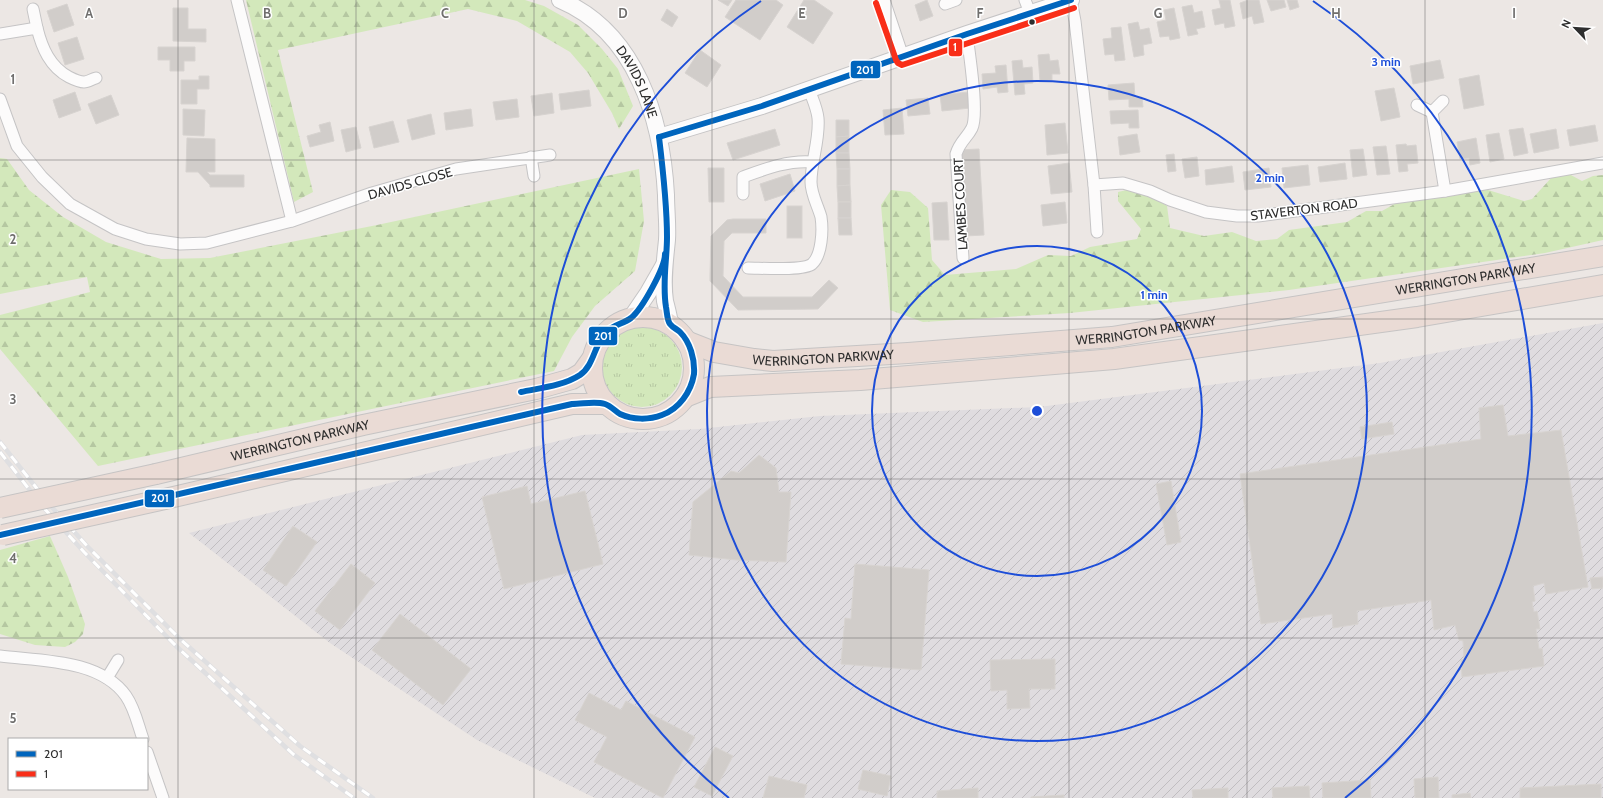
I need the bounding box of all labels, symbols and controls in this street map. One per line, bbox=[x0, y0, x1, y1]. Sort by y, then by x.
text: A bbox=[85, 5, 94, 21]
text: B bbox=[263, 5, 271, 21]
text: C bbox=[441, 5, 449, 21]
text: D bbox=[618, 5, 628, 21]
text: E bbox=[798, 5, 806, 21]
text: F bbox=[977, 5, 984, 21]
text: G bbox=[1154, 5, 1163, 21]
text: H bbox=[1331, 5, 1341, 21]
text: I bbox=[1512, 5, 1516, 21]
north arrow bbox=[1555, 8, 1595, 48]
unlabelled marker bbox=[1027, 17, 1037, 27]
text: N bbox=[1558, 17, 1574, 30]
line badge: 1 bbox=[948, 38, 963, 57]
text: 1 bbox=[953, 40, 957, 54]
street label: DAVIDS LANE bbox=[613, 42, 661, 120]
text: 3 min bbox=[1371, 54, 1401, 69]
line badge: 201 bbox=[850, 60, 881, 79]
text: 201 bbox=[856, 63, 874, 77]
text: 1 bbox=[11, 71, 15, 87]
street label: LAMBES COURT bbox=[950, 157, 970, 251]
street label: DAVIDS CLOSE bbox=[366, 163, 454, 203]
text: 2 min bbox=[1256, 170, 1284, 185]
street label: STAVERTON ROAD bbox=[1249, 194, 1359, 224]
text: 2 bbox=[10, 231, 17, 247]
street label: WERRINGTON PARKWAY bbox=[1394, 259, 1537, 298]
text: 1 min bbox=[1140, 287, 1168, 302]
street label: WERRINGTON PARKWAY bbox=[1075, 312, 1218, 348]
line badge: 201 bbox=[588, 326, 618, 346]
text: 201 bbox=[594, 329, 612, 343]
street label: WERRINGTON PARKWAY bbox=[752, 346, 895, 369]
text: 3 bbox=[9, 391, 17, 407]
centre of rings bbox=[1030, 404, 1044, 418]
street label: WERRINGTON PARKWAY bbox=[229, 416, 371, 464]
line badge: 201 bbox=[144, 489, 175, 508]
text: 201 bbox=[151, 491, 169, 505]
text: 4 bbox=[9, 550, 17, 566]
text: 5 bbox=[10, 710, 17, 726]
legend bbox=[8, 738, 148, 790]
text: 201 bbox=[44, 746, 63, 761]
text: 1 bbox=[44, 766, 48, 781]

